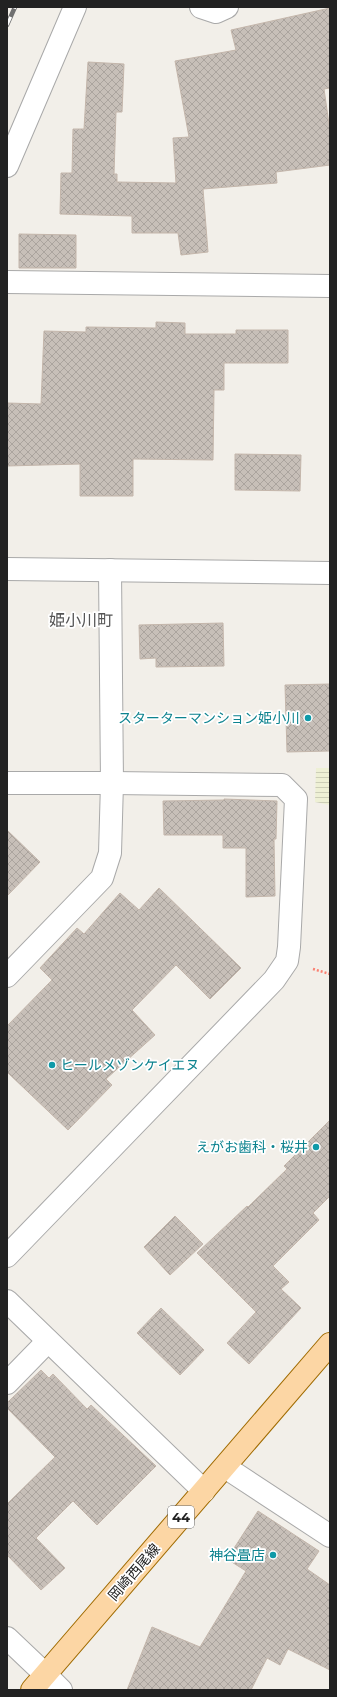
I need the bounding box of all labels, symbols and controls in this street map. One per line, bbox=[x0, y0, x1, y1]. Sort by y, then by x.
district label: 姫小川町 bbox=[49, 611, 113, 630]
place label: スターターマンション姫小川 bbox=[118, 709, 300, 727]
marker: スターターマンション姫小川 bbox=[303, 713, 313, 723]
place label: ヒールメゾンケイエヌ bbox=[60, 1056, 200, 1074]
marker: ヒールメゾンケイエヌ bbox=[47, 1060, 57, 1070]
place label: えがお歯科・桜井 bbox=[196, 1138, 308, 1156]
marker: えがお歯科・桜井 bbox=[311, 1142, 321, 1152]
road number: 44 bbox=[168, 1506, 194, 1528]
street label: 岡崎西尾線 bbox=[104, 1540, 164, 1604]
place label: 神谷畳店 bbox=[209, 1546, 265, 1564]
marker: 神谷畳店 bbox=[268, 1550, 278, 1560]

